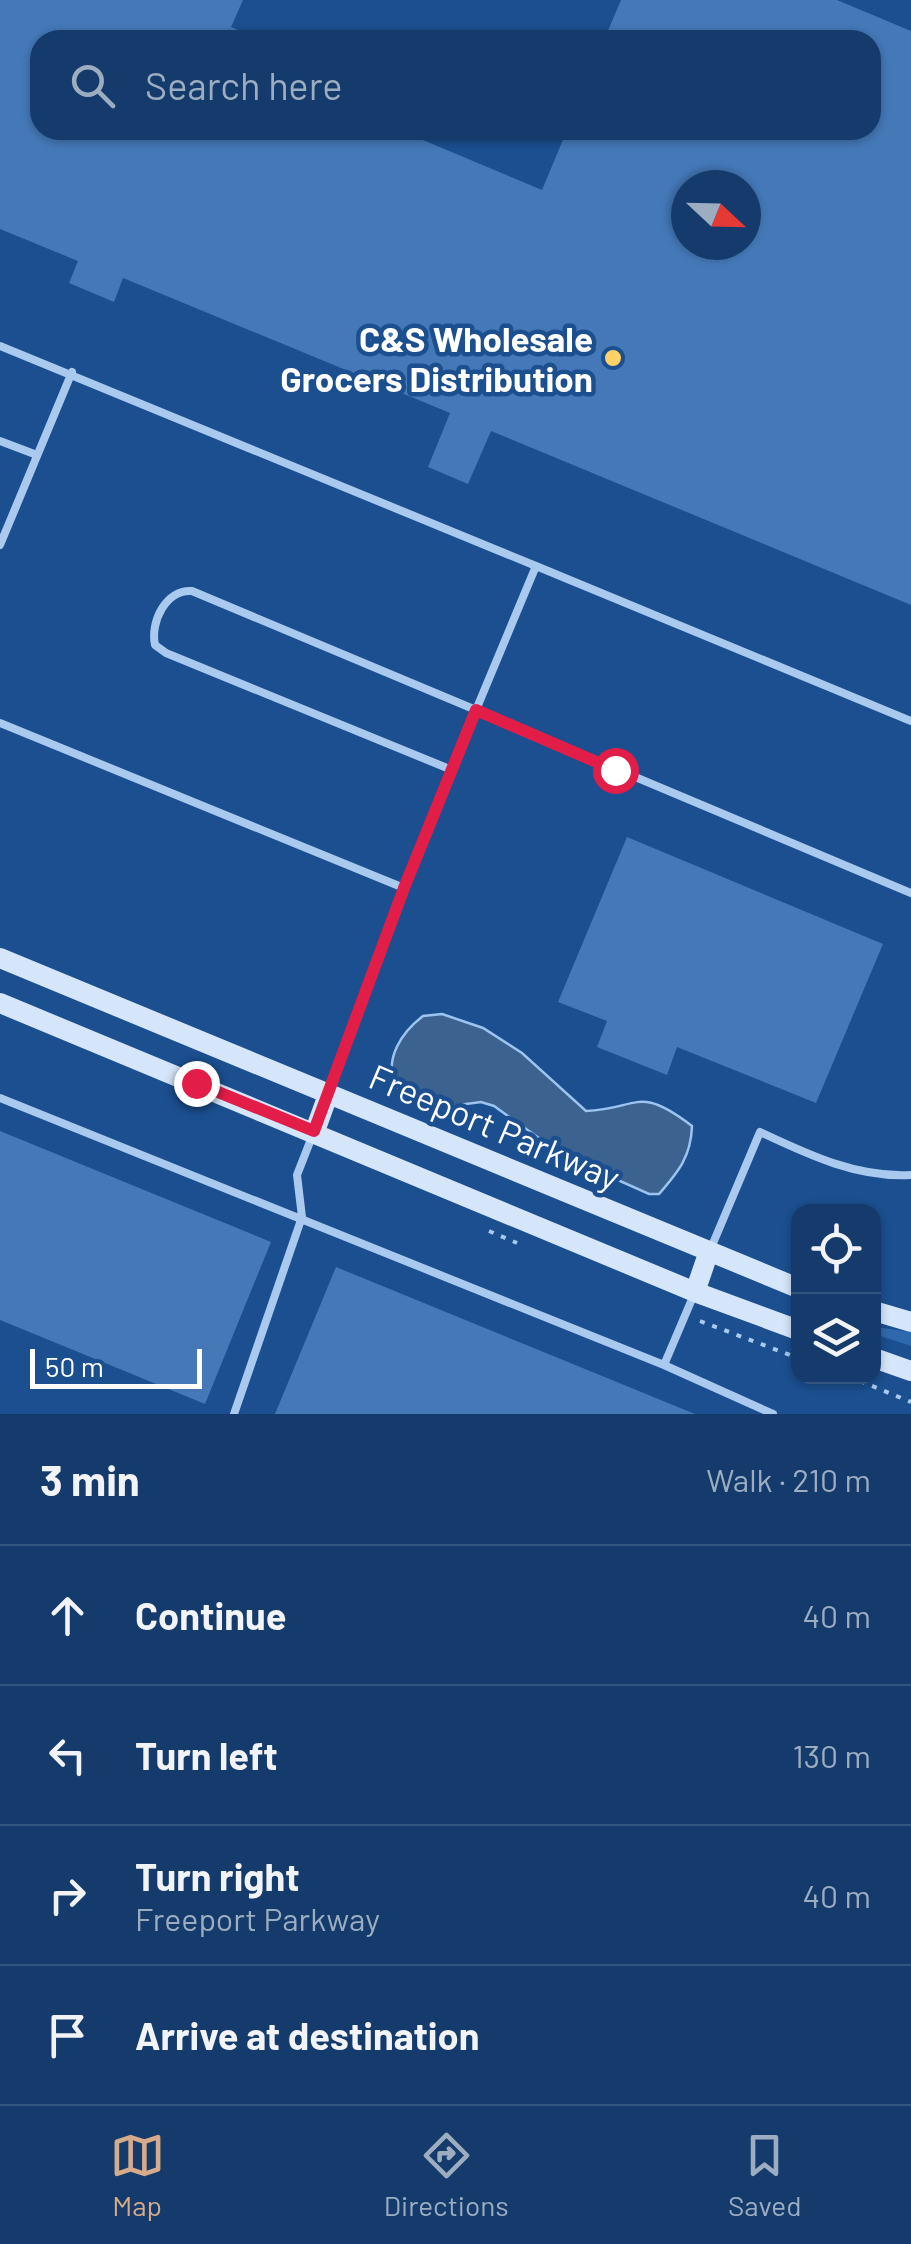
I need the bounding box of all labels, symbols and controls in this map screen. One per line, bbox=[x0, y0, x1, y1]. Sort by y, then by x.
search box bbox=[30, 30, 881, 140]
icon: search bbox=[65, 58, 120, 113]
text: Search here bbox=[145, 62, 343, 108]
north arrow bbox=[671, 170, 761, 260]
place label: C&S Wholesale Grocers Distribution bbox=[280, 317, 593, 399]
marker: C&S Wholesale Grocers Distribution bbox=[602, 347, 624, 369]
route start bbox=[593, 748, 639, 794]
street label: Freeport Parkway bbox=[363, 1054, 627, 1198]
route end bbox=[174, 1061, 220, 1107]
map controls bbox=[791, 1204, 881, 1384]
button: locate bbox=[791, 1204, 881, 1294]
button: layers bbox=[791, 1294, 881, 1384]
scale bar bbox=[30, 1344, 202, 1388]
text: 50 m bbox=[45, 1349, 104, 1383]
text: 3 min bbox=[40, 1454, 140, 1504]
text: Walk · 210 m bbox=[706, 1460, 871, 1498]
icon: ahead bbox=[40, 1588, 95, 1643]
text: Continue bbox=[135, 1592, 286, 1638]
text: 40 m bbox=[802, 1596, 871, 1634]
icon: left bbox=[40, 1728, 95, 1783]
text: Turn left bbox=[135, 1732, 278, 1778]
text: 130 m bbox=[792, 1736, 871, 1774]
text: Turn right bbox=[135, 1853, 300, 1899]
icon: right bbox=[40, 1868, 95, 1923]
text: 40 m bbox=[802, 1876, 871, 1914]
text: Freeport Parkway bbox=[135, 1899, 380, 1937]
icon: arrive bbox=[40, 2008, 95, 2063]
text: Arrive at destination bbox=[135, 2012, 480, 2058]
tab: Map bbox=[110, 2128, 165, 2222]
tab: Directions bbox=[384, 2128, 509, 2222]
tab: Saved bbox=[728, 2128, 801, 2222]

